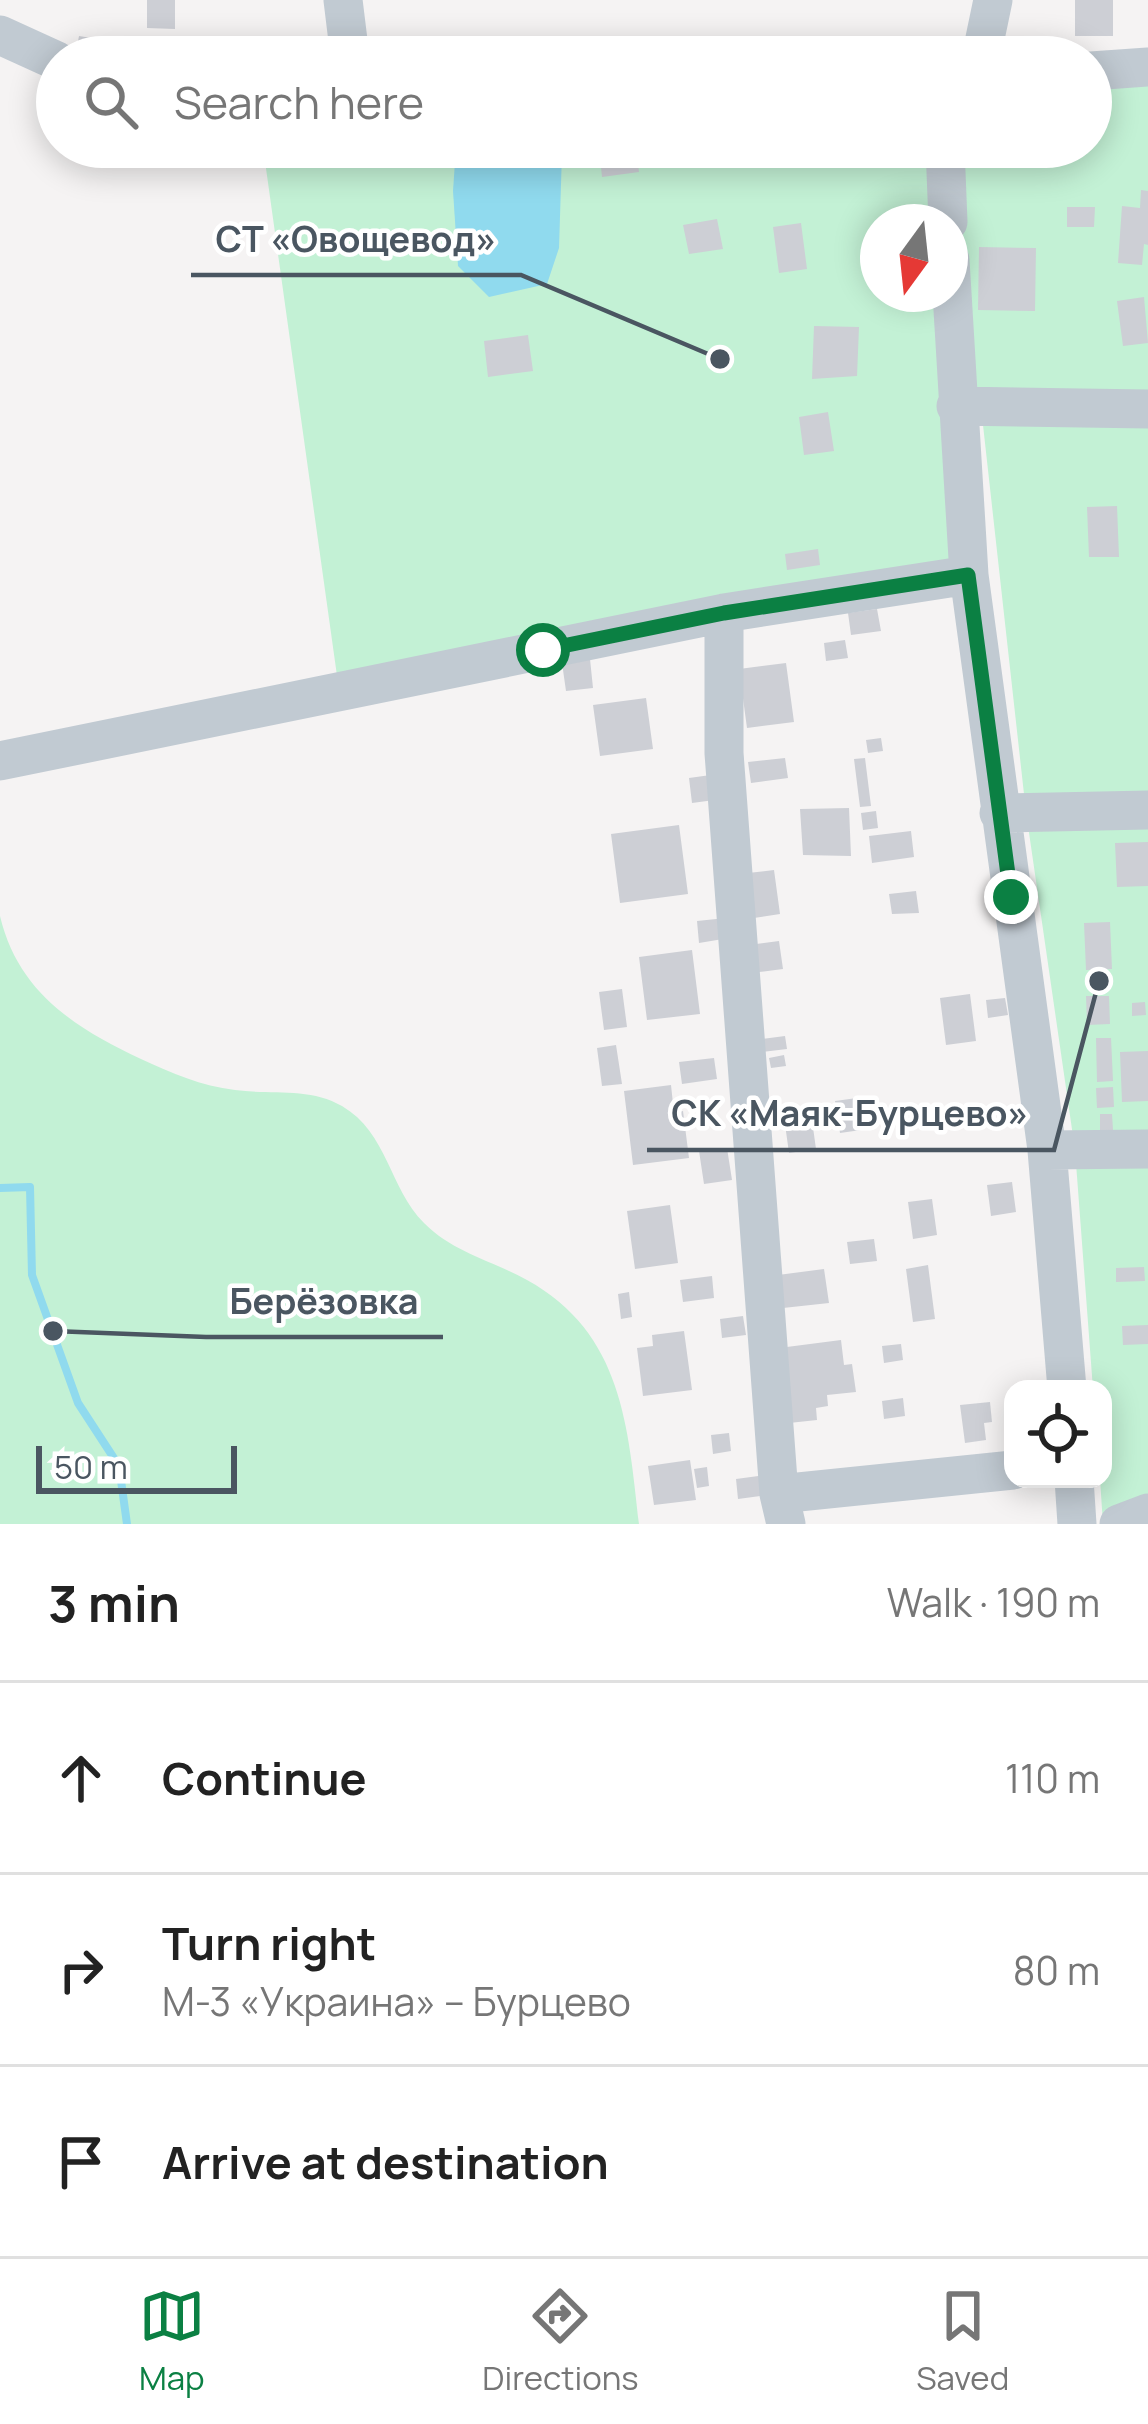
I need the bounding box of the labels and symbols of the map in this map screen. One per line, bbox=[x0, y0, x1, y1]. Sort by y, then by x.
callout: СТ «Овощевод» bbox=[191, 203, 521, 275]
north arrow bbox=[860, 204, 968, 312]
text: СТ «Овощевод» bbox=[215, 214, 497, 263]
route start bbox=[516, 623, 570, 677]
route end bbox=[984, 870, 1038, 924]
callout: СК «Маяк-Бурцево» bbox=[647, 1078, 1054, 1150]
text: СК «Маяк-Бурцево» bbox=[671, 1088, 1029, 1137]
callout: Берёзовка bbox=[206, 1265, 443, 1337]
text: Берёзовка bbox=[230, 1276, 419, 1325]
scale bar bbox=[36, 1440, 237, 1493]

